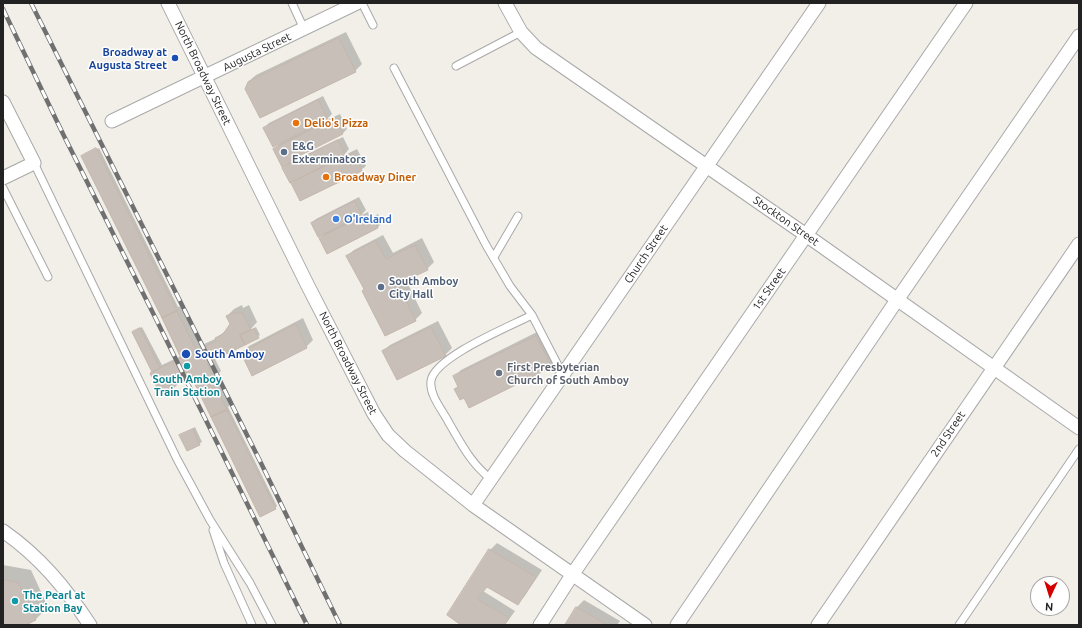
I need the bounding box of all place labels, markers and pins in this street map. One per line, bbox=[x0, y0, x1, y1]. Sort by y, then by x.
place label: Broadway at Augusta Street bbox=[89, 45, 167, 71]
marker: Broadway at Augusta Street bbox=[170, 53, 180, 63]
place label: Delio's Pizza bbox=[304, 116, 368, 130]
marker: Delio's Pizza bbox=[291, 118, 301, 128]
place label: E&G Exterminators bbox=[292, 139, 366, 165]
marker: E&G Exterminators bbox=[279, 147, 289, 157]
place label: Broadway Diner bbox=[334, 170, 416, 184]
marker: Broadway Diner bbox=[321, 172, 331, 182]
place label: O'Ireland bbox=[344, 212, 392, 226]
marker: O'Ireland bbox=[331, 214, 341, 224]
place label: South Amboy City Hall bbox=[389, 274, 458, 300]
marker: South Amboy City Hall bbox=[376, 282, 386, 292]
place label: South Amboy bbox=[195, 347, 264, 361]
marker: South Amboy bbox=[180, 348, 192, 360]
place label: First Presbyterian Church of South Amboy bbox=[507, 360, 629, 386]
marker: South Amboy Train Station bbox=[182, 361, 192, 371]
marker: First Presbyterian Church of South Amboy bbox=[494, 368, 504, 378]
place label: South Amboy Train Station bbox=[152, 372, 222, 398]
place label: The Pearl at Station Bay bbox=[23, 588, 85, 614]
marker: The Pearl at Station Bay bbox=[10, 596, 20, 606]

